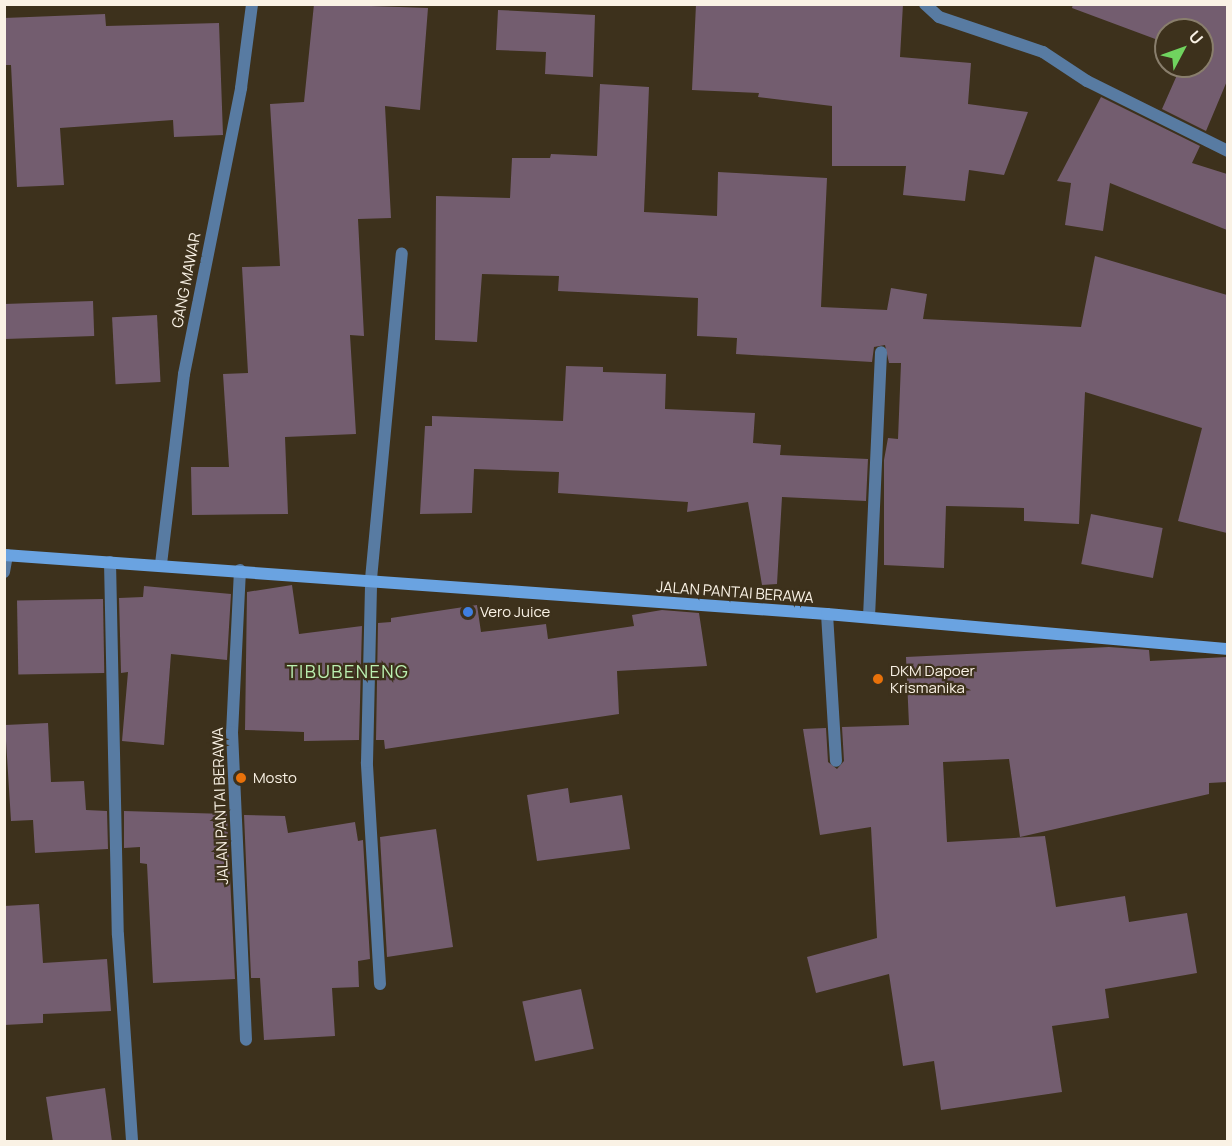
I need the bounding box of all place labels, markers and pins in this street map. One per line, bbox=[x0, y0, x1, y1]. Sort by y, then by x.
place label: Vero Juice bbox=[480, 603, 550, 621]
marker: Vero Juice bbox=[461, 605, 475, 619]
place label: DKM Dapoer Krismanika bbox=[890, 661, 975, 696]
marker: DKM Dapoer Krismanika bbox=[871, 672, 885, 686]
place label: Mosto bbox=[253, 769, 297, 787]
marker: Mosto bbox=[234, 771, 248, 785]

